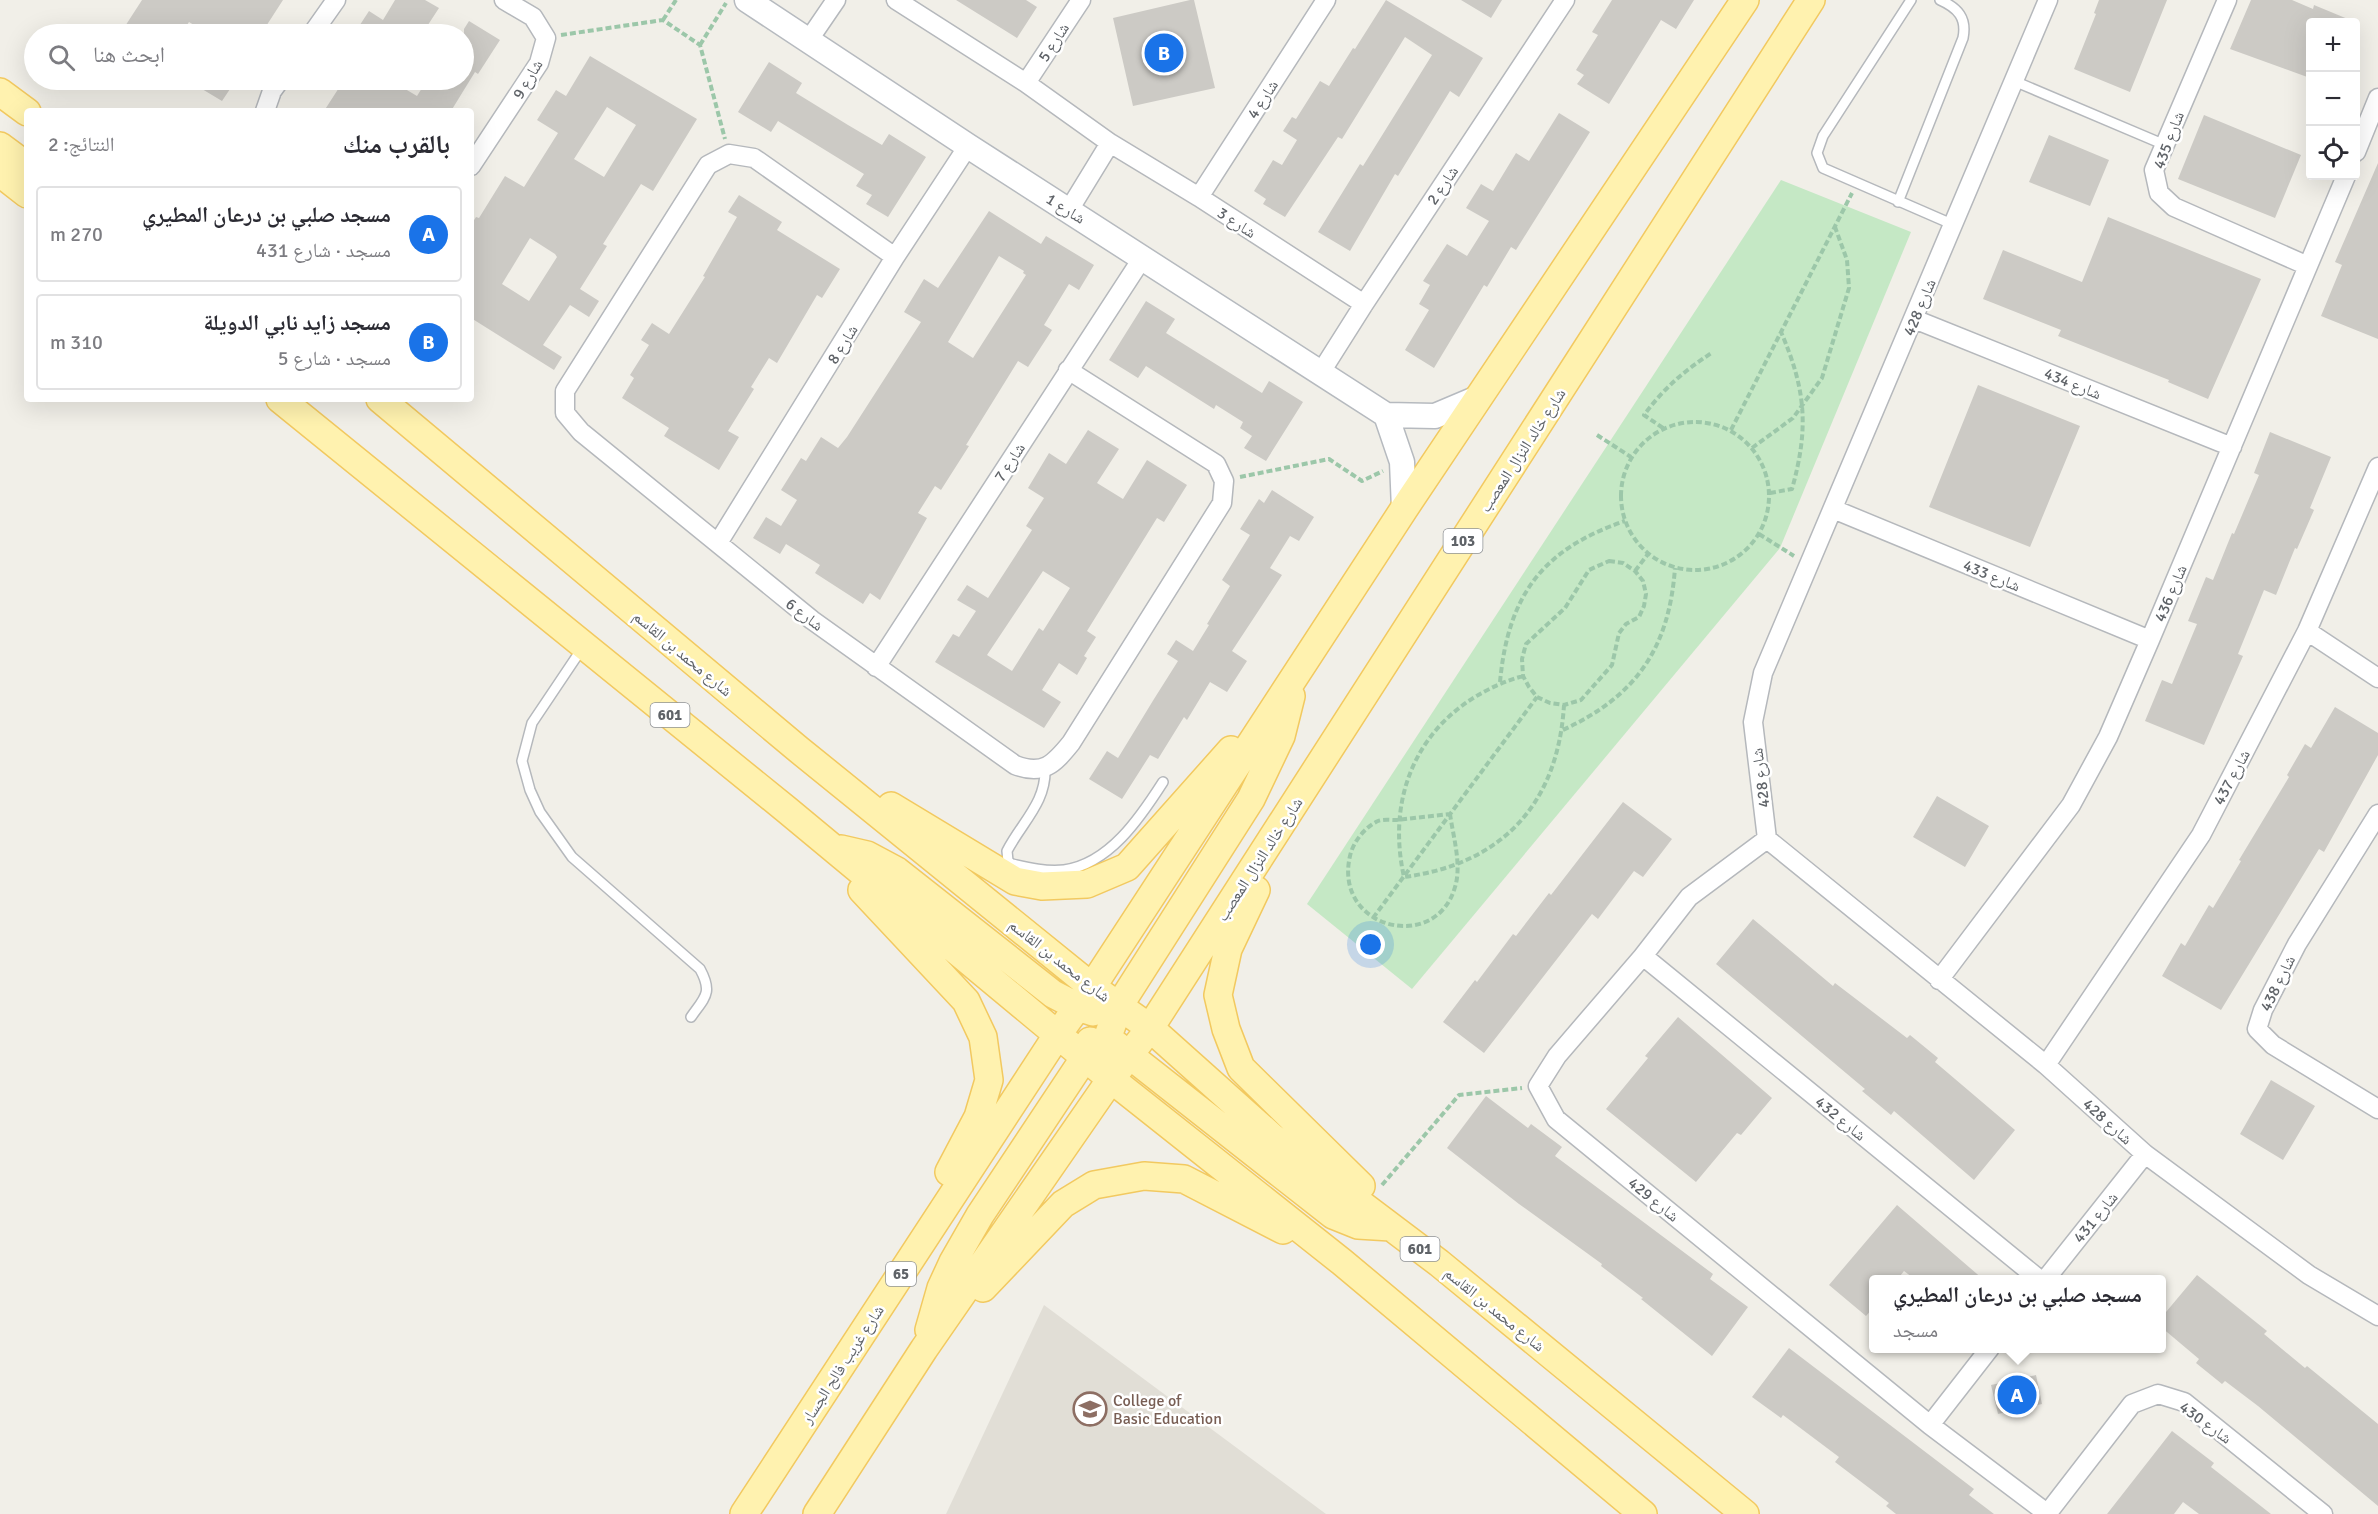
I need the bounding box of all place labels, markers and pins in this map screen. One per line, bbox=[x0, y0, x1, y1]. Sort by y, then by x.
pin: B bbox=[1144, 31, 1184, 76]
pin: A bbox=[1998, 1372, 2036, 1418]
school or university icon: College of Basic Education bbox=[1072, 1391, 1108, 1427]
place label: College of Basic Education bbox=[1113, 1391, 1222, 1429]

